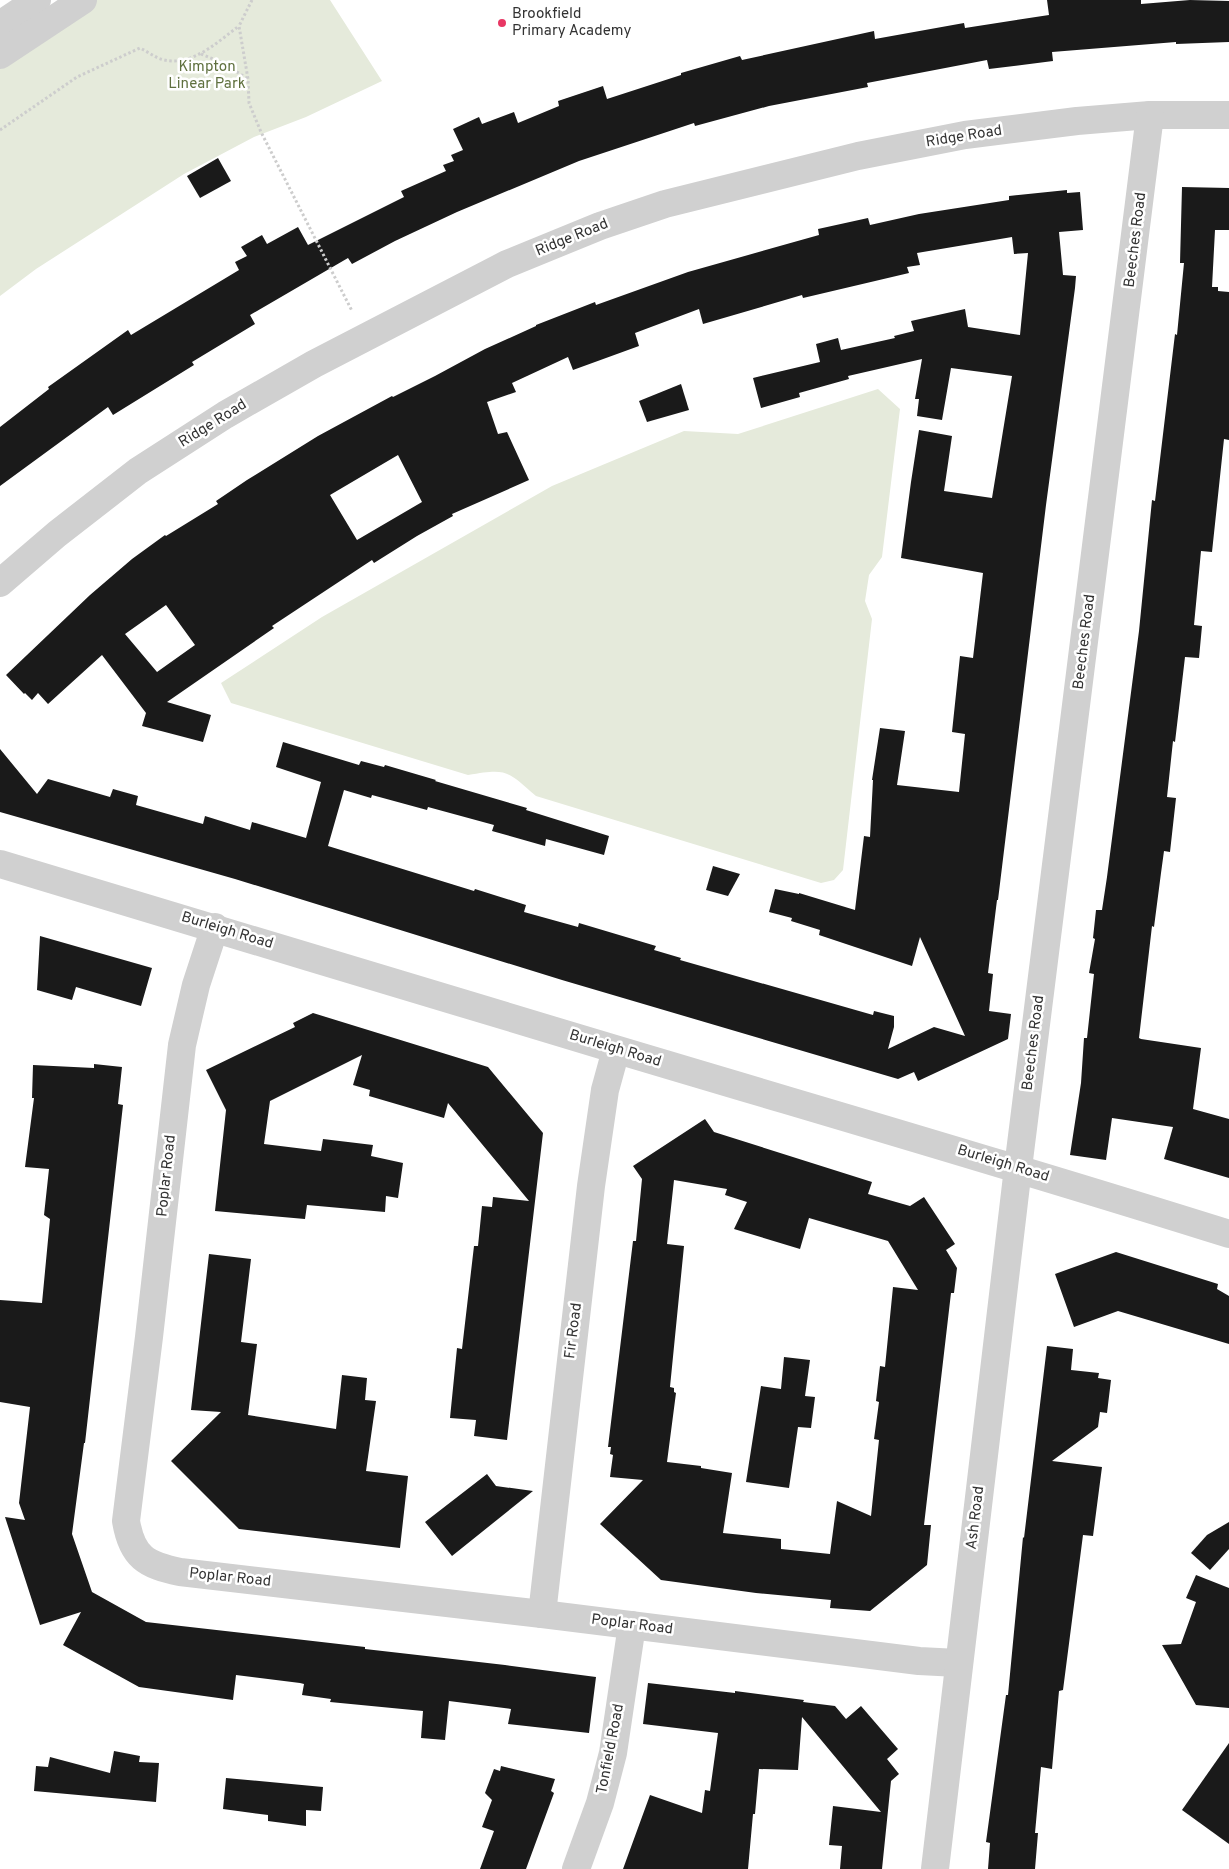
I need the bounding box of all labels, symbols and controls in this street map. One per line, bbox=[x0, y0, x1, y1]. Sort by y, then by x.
place label: Brookfield Primary Academy bbox=[512, 5, 632, 41]
marker: Brookfield Primary Academy bbox=[496, 17, 508, 29]
park label: Kimpton Linear Park bbox=[168, 58, 246, 94]
street label: Ridge Road bbox=[925, 122, 1003, 152]
street label: Beeches Road bbox=[1121, 191, 1151, 289]
street label: Ridge Road bbox=[533, 215, 611, 261]
street label: Ridge Road bbox=[175, 396, 251, 452]
street label: Beeches Road bbox=[1070, 593, 1100, 691]
street label: Burleigh Road bbox=[179, 908, 275, 954]
street label: Beeches Road bbox=[1019, 994, 1049, 1092]
street label: Burleigh Road bbox=[567, 1026, 663, 1072]
street label: Poplar Road bbox=[153, 1134, 181, 1218]
street label: Burleigh Road bbox=[955, 1141, 1051, 1187]
street label: Fir Road bbox=[561, 1302, 587, 1360]
street label: Ash Road bbox=[963, 1485, 989, 1551]
street label: Poplar Road bbox=[188, 1564, 272, 1592]
street label: Poplar Road bbox=[590, 1611, 674, 1639]
street label: Tonfield Road bbox=[593, 1702, 629, 1796]

